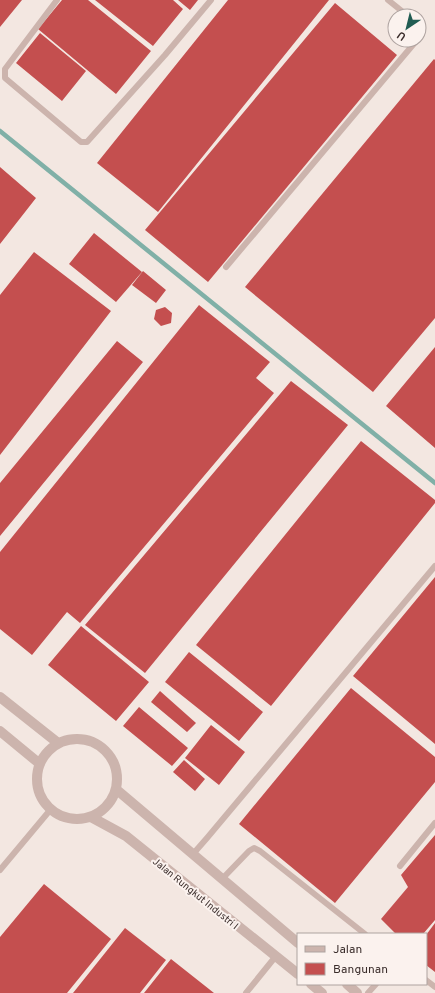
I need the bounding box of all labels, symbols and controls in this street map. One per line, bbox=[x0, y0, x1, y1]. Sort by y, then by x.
north arrow bbox=[387, 8, 427, 48]
text: U bbox=[395, 27, 409, 43]
street label: Jalan Rungkut Industri I bbox=[150, 856, 241, 933]
legend bbox=[297, 933, 427, 985]
text: Jalan bbox=[333, 942, 362, 958]
text: Bangunan bbox=[333, 962, 388, 978]

